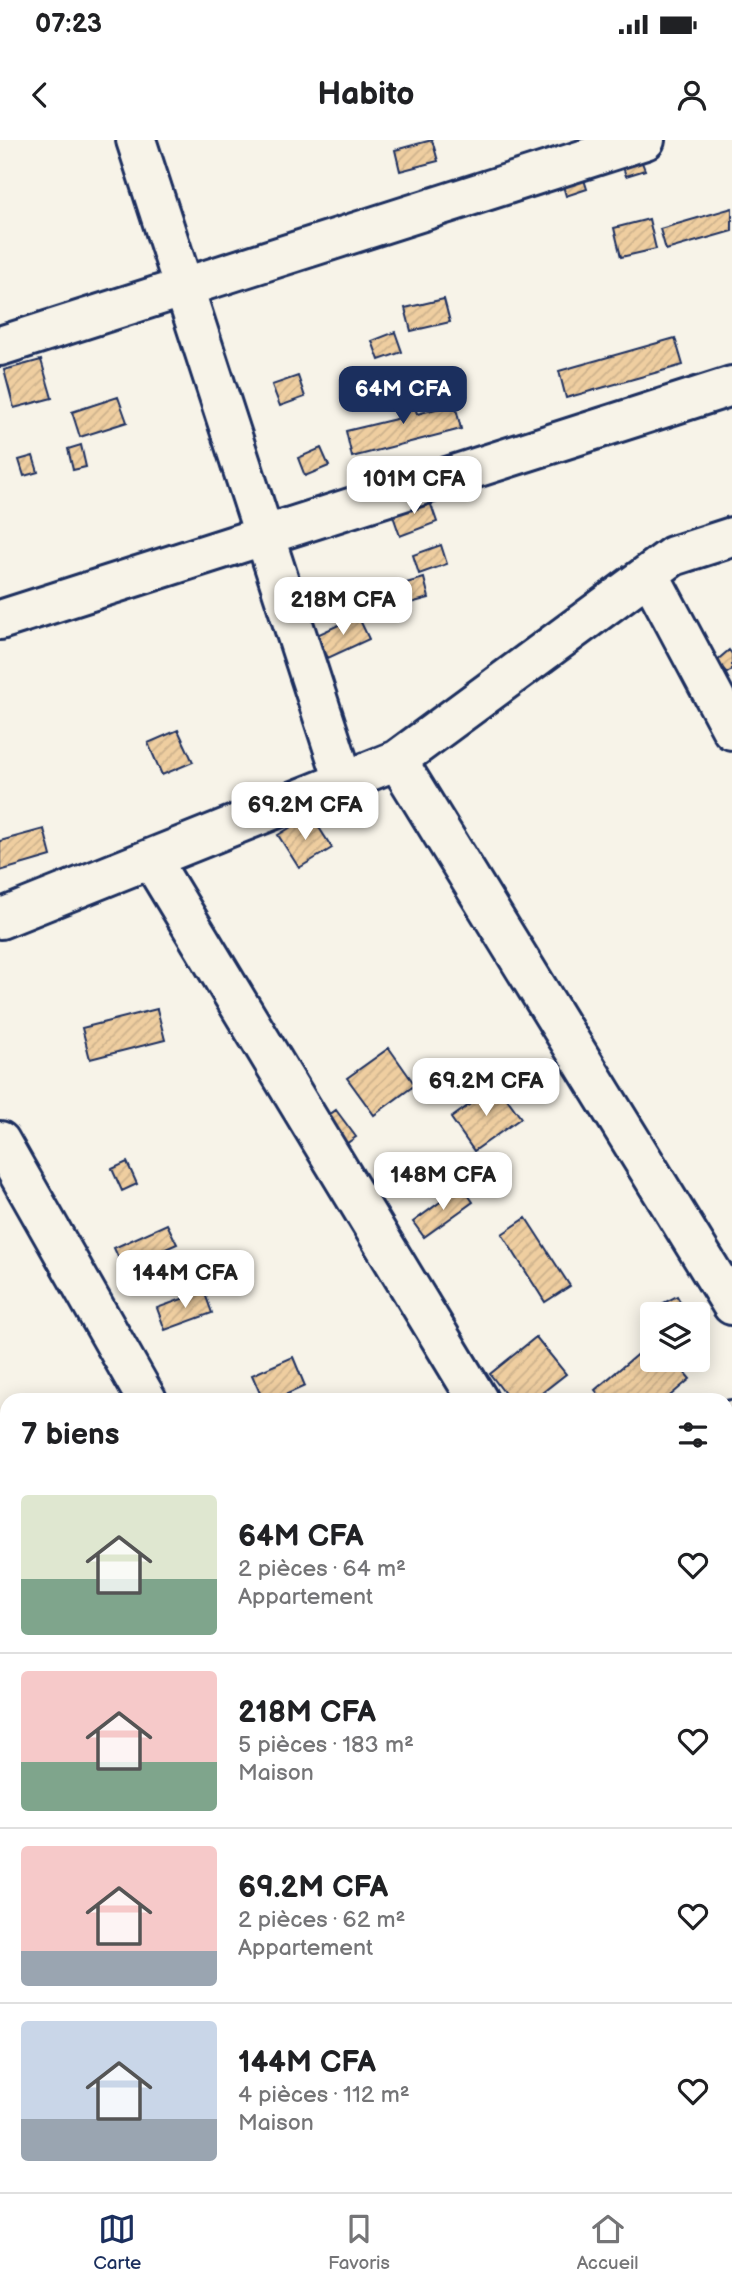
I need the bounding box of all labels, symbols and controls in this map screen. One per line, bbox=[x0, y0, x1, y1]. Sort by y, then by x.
text: 07:23 bbox=[35, 9, 102, 40]
text: Habito bbox=[317, 75, 415, 114]
icon: back bbox=[21, 76, 59, 114]
icon: person bbox=[673, 76, 711, 114]
pin: 64M CFA bbox=[338, 366, 468, 426]
text: 64M CFA bbox=[355, 375, 451, 403]
pin: 101M CFA bbox=[342, 456, 486, 516]
text: 101M CFA bbox=[363, 465, 465, 493]
pin: 218M CFA bbox=[271, 578, 415, 637]
text: 218M CFA bbox=[290, 586, 396, 614]
pin: 69.2M CFA bbox=[225, 782, 385, 842]
text: 69.2M CFA bbox=[247, 791, 363, 819]
pin: 69.2M CFA bbox=[406, 1058, 566, 1118]
text: 69.2M CFA bbox=[428, 1067, 544, 1095]
pin: 148M CFA bbox=[371, 1152, 515, 1212]
text: 148M CFA bbox=[390, 1161, 496, 1189]
pin: 144M CFA bbox=[113, 1250, 257, 1310]
text: 144M CFA bbox=[132, 1259, 238, 1287]
map controls bbox=[640, 1302, 710, 1372]
button: layers bbox=[640, 1302, 710, 1372]
icon: filters bbox=[674, 1416, 712, 1454]
text: 7 biens bbox=[21, 1417, 119, 1453]
text: 64M CFA bbox=[238, 1519, 364, 1555]
icon: home bbox=[77, 1523, 161, 1607]
icon: heart bbox=[674, 1546, 712, 1584]
text: 2 pièces · 64 m² bbox=[238, 1555, 406, 1583]
text: Appartement bbox=[238, 1583, 373, 1611]
text: 218M CFA bbox=[238, 1695, 376, 1731]
icon: home bbox=[77, 1699, 161, 1783]
icon: heart bbox=[674, 1722, 712, 1760]
text: 5 pièces · 183 m² bbox=[238, 1731, 414, 1759]
text: Maison bbox=[238, 1759, 314, 1787]
text: 69.2M CFA bbox=[238, 1870, 388, 1906]
icon: home bbox=[77, 1874, 161, 1958]
icon: heart bbox=[674, 1897, 712, 1935]
text: 2 pièces · 62 m² bbox=[238, 1906, 405, 1934]
text: Appartement bbox=[238, 1934, 373, 1962]
text: 144M CFA bbox=[238, 2045, 376, 2081]
icon: home bbox=[77, 2049, 161, 2133]
icon: heart bbox=[674, 2072, 712, 2110]
text: 4 pièces · 112 m² bbox=[238, 2081, 410, 2109]
text: Maison bbox=[238, 2109, 314, 2137]
tab: Carte bbox=[93, 2210, 141, 2275]
tab: Favoris bbox=[328, 2210, 390, 2275]
tab: Accueil bbox=[577, 2210, 639, 2275]

